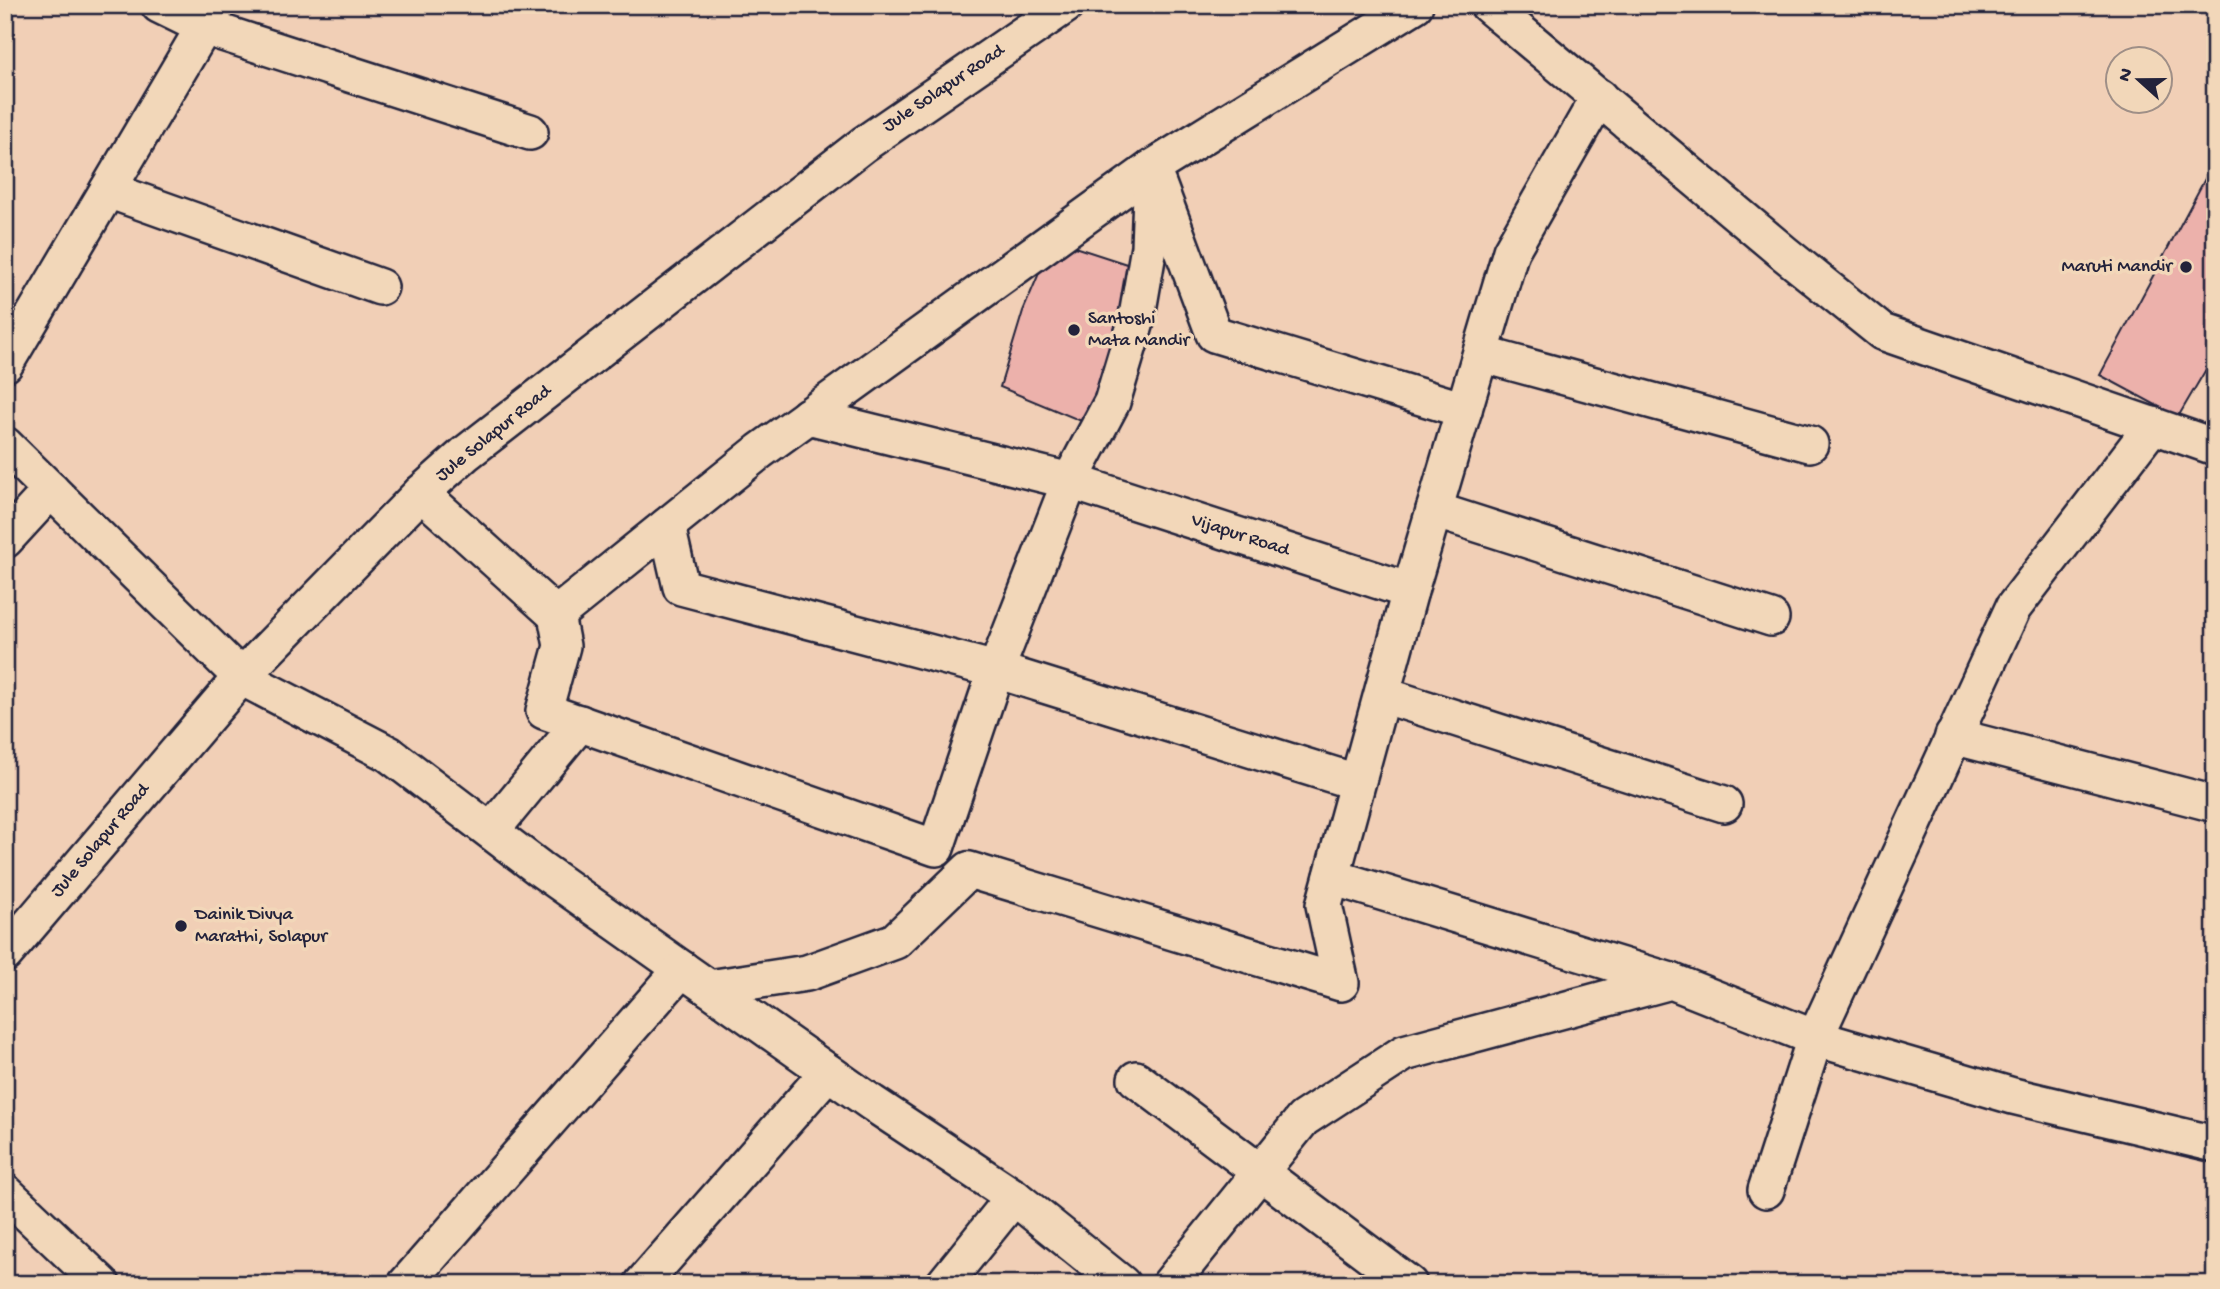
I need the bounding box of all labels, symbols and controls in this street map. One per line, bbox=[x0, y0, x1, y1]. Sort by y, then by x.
street label: Jule Solapur Road bbox=[879, 39, 1011, 138]
north arrow bbox=[2104, 46, 2174, 116]
text: N bbox=[2113, 65, 2139, 85]
place label: Maruti Mandir bbox=[2062, 256, 2174, 279]
marker: Maruti Mandir bbox=[2178, 259, 2194, 275]
place label: Santoshi Mata Mandir bbox=[1088, 308, 1192, 353]
marker: Santoshi Mata Mandir bbox=[1066, 322, 1082, 338]
street label: Jule Solapur Road bbox=[432, 379, 558, 488]
street label: Vijapur Road bbox=[1187, 509, 1294, 563]
street label: Jule Solapur Road bbox=[47, 778, 157, 903]
place label: Dainik Divya Marathi, Solapur bbox=[193, 904, 329, 949]
marker: Dainik Divya Marathi, Solapur bbox=[173, 918, 189, 934]

